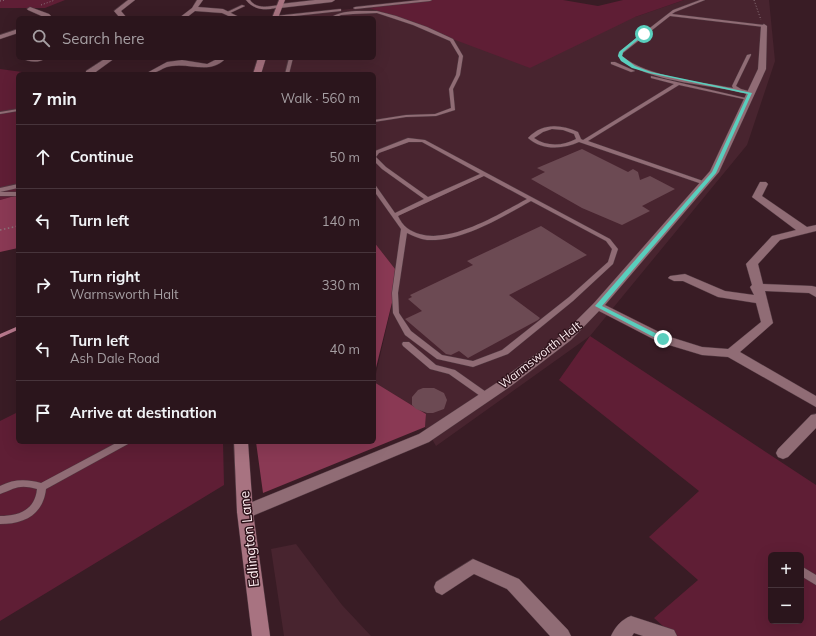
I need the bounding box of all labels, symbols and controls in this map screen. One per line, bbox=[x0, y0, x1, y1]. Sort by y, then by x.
search box bbox=[16, 16, 376, 60]
route start bbox=[635, 25, 653, 43]
icon: search bbox=[30, 27, 52, 49]
text: Search here bbox=[62, 29, 144, 48]
text: 7 min bbox=[32, 88, 77, 109]
text: Walk · 560 m bbox=[281, 90, 360, 106]
icon: ahead bbox=[32, 146, 54, 168]
text: Continue bbox=[70, 147, 133, 166]
text: 50 m bbox=[330, 149, 360, 165]
icon: left bbox=[32, 210, 54, 232]
text: Turn left bbox=[70, 211, 129, 230]
text: 140 m bbox=[322, 213, 360, 229]
text: Turn right bbox=[70, 267, 140, 286]
icon: right bbox=[32, 274, 54, 296]
text: 330 m bbox=[322, 277, 360, 293]
text: Warmsworth Halt bbox=[70, 286, 179, 302]
street label: Warmsworth Halt bbox=[496, 318, 584, 391]
route end bbox=[654, 330, 672, 348]
text: Turn left bbox=[70, 331, 129, 350]
icon: left bbox=[32, 338, 54, 360]
text: 40 m bbox=[330, 341, 360, 357]
text: Ash Dale Road bbox=[70, 350, 160, 366]
icon: arrive bbox=[32, 402, 54, 424]
text: Arrive at destination bbox=[70, 403, 217, 422]
street label: Edlington Lane bbox=[235, 490, 263, 588]
map controls bbox=[768, 552, 804, 624]
button: + bbox=[768, 552, 804, 588]
button: − bbox=[768, 588, 804, 624]

